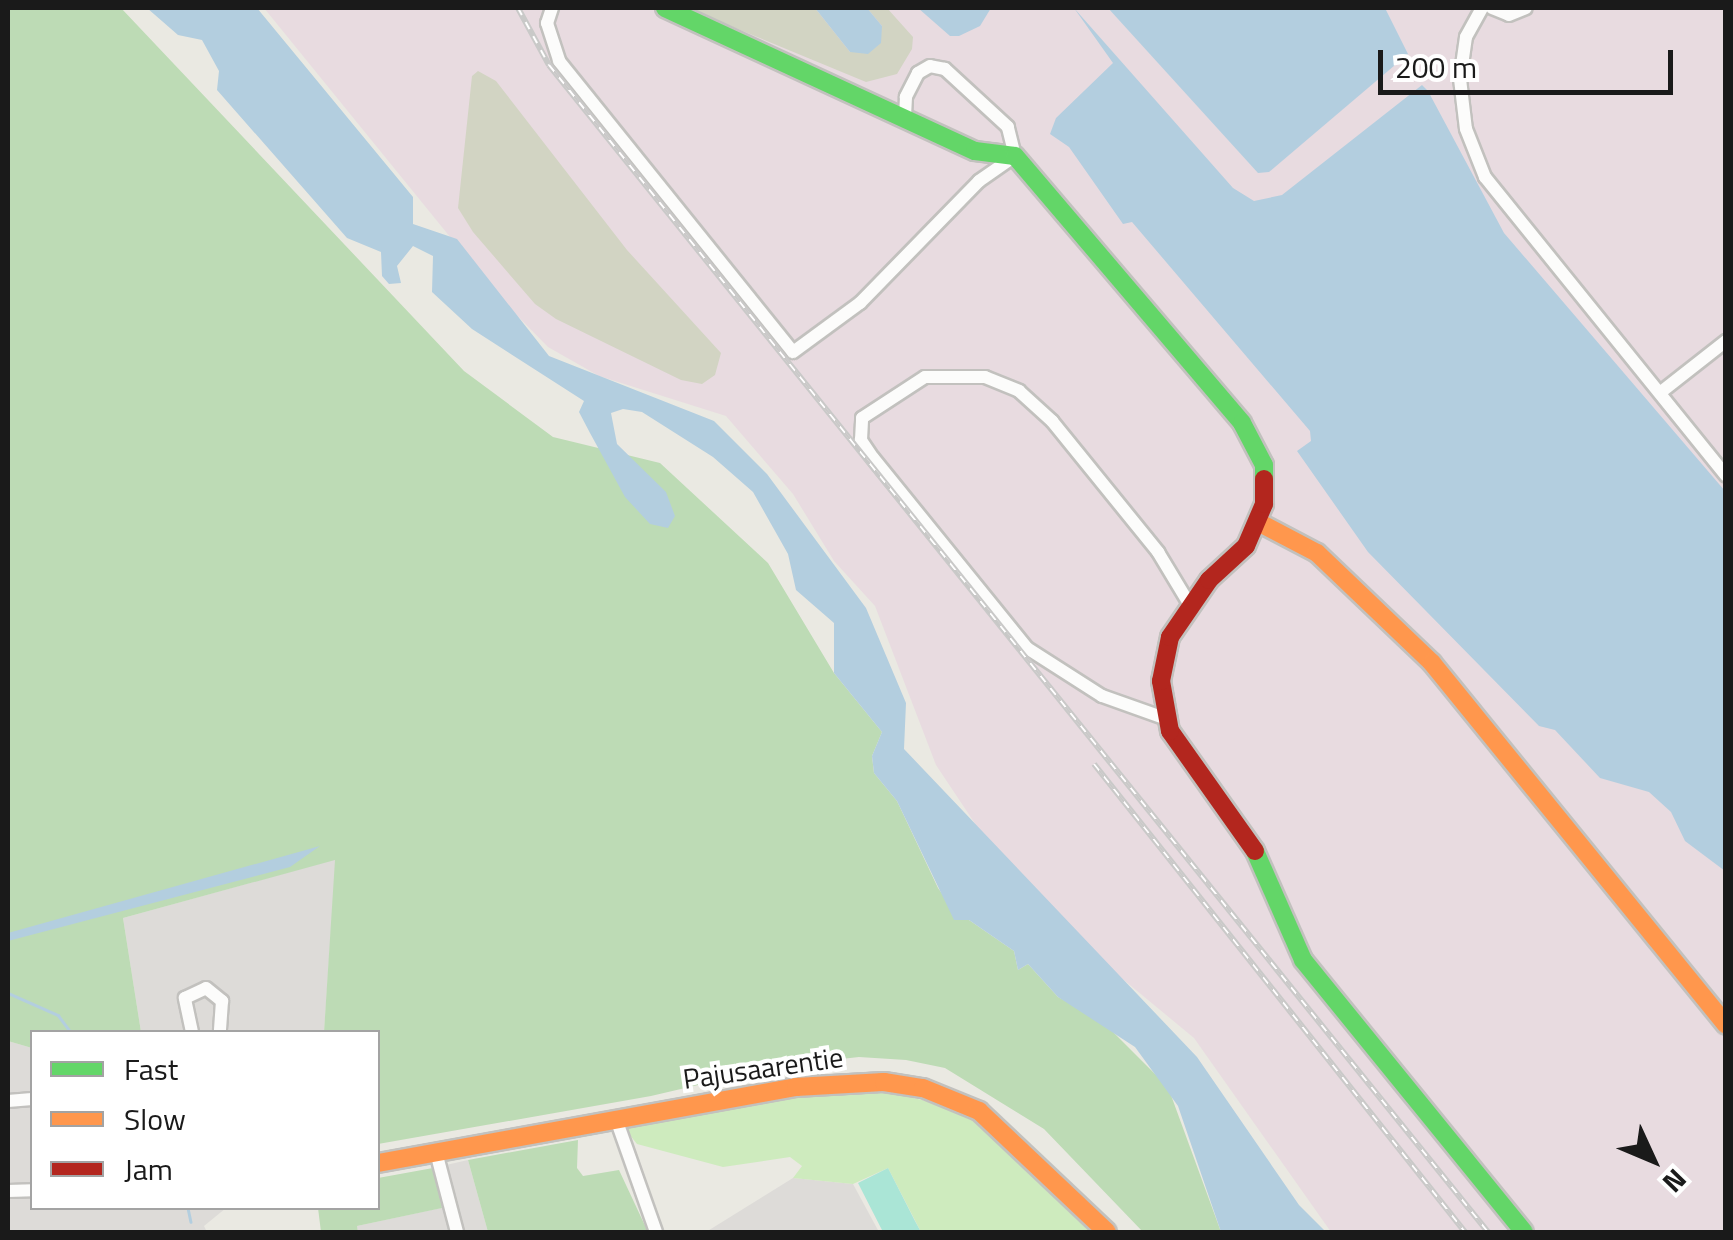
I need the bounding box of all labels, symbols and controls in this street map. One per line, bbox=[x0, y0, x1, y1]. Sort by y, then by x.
scale bar bbox=[1383, 30, 1678, 92]
text: 200 m bbox=[1395, 44, 1477, 90]
legend bbox=[30, 1030, 380, 1210]
street label: Pajusaarentie bbox=[681, 1040, 845, 1096]
text: Fast bbox=[124, 1046, 178, 1092]
text: Slow bbox=[124, 1096, 186, 1142]
north arrow bbox=[1603, 1110, 1703, 1210]
text: Jam bbox=[124, 1146, 173, 1192]
text: N bbox=[1653, 1159, 1697, 1203]

